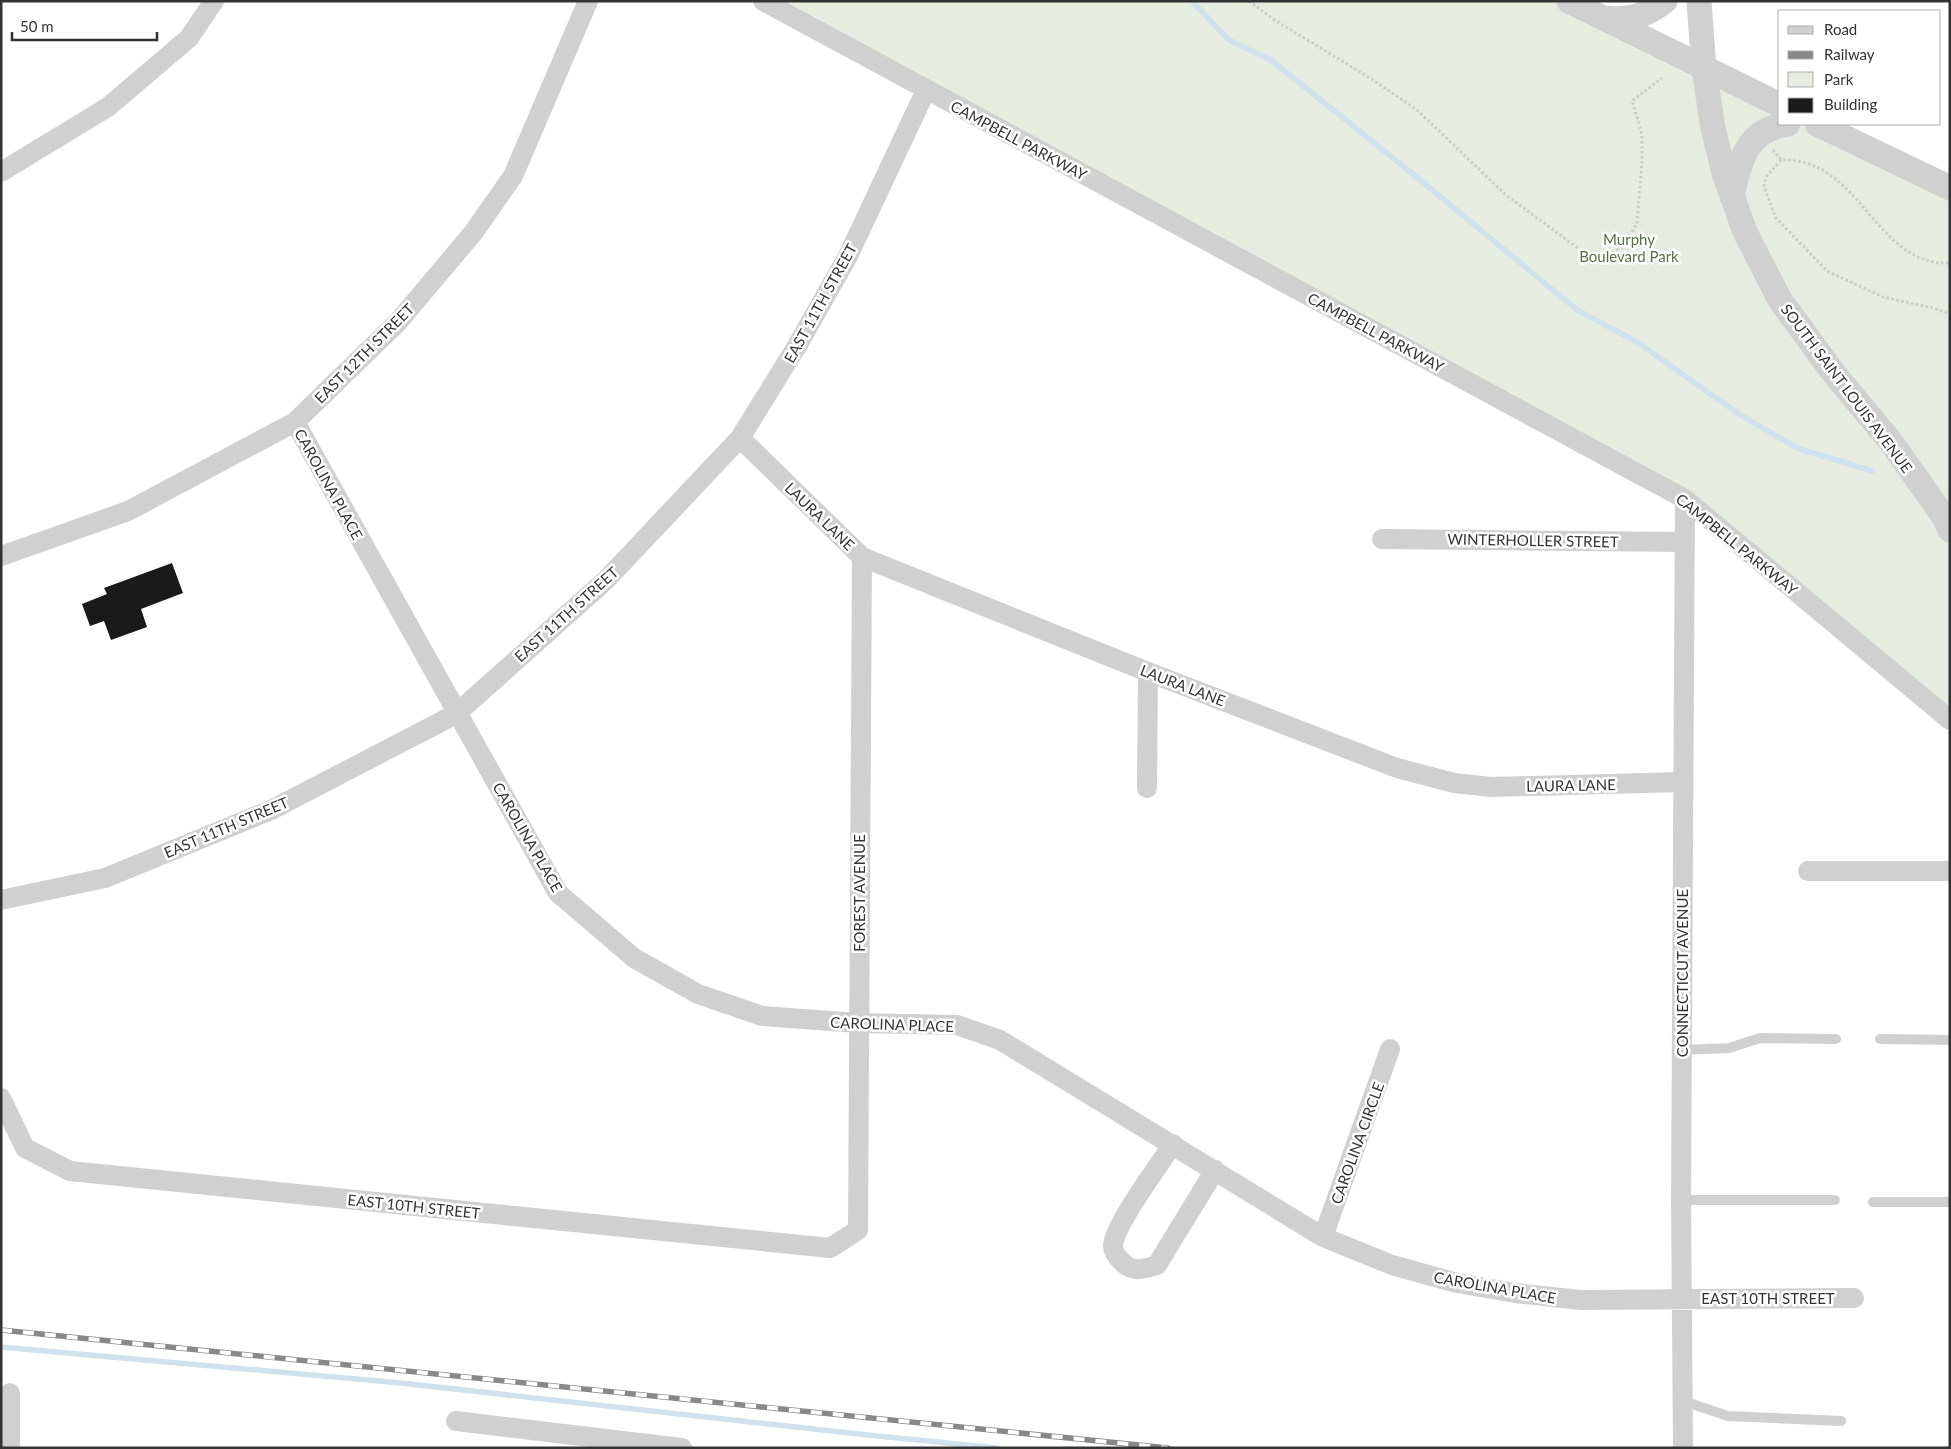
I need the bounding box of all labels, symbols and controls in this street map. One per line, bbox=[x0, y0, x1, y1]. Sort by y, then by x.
scale bar bbox=[12, 10, 158, 42]
legend bbox=[1778, 10, 1941, 125]
text: 50 m bbox=[20, 17, 54, 35]
text: Road bbox=[1824, 20, 1857, 38]
text: Railway bbox=[1824, 45, 1875, 63]
text: Park bbox=[1824, 70, 1854, 88]
text: Building bbox=[1824, 95, 1877, 113]
street label: CAMPBELL PARKWAY bbox=[948, 97, 1091, 184]
park label: Murphy Boulevard Park bbox=[1579, 230, 1679, 265]
street label: EAST 11TH STREET bbox=[780, 240, 860, 366]
street label: CAMPBELL PARKWAY bbox=[1305, 289, 1448, 376]
street label: EAST 12TH STREET bbox=[310, 299, 418, 407]
street label: SOUTH SAINT LOUIS AVENUE bbox=[1778, 300, 1916, 476]
street label: CAROLINA PLACE bbox=[291, 426, 367, 542]
street label: LAURA LANE bbox=[782, 478, 858, 554]
street label: CAMPBELL PARKWAY bbox=[1673, 489, 1802, 599]
street label: WINTERHOLLER STREET bbox=[1447, 530, 1619, 550]
street label: EAST 11TH STREET bbox=[510, 563, 622, 665]
street label: LAURA LANE bbox=[1138, 661, 1228, 709]
street label: LAURA LANE bbox=[1526, 775, 1616, 795]
street label: CAROLINA PLACE bbox=[489, 779, 567, 895]
street label: EAST 11TH STREET bbox=[161, 793, 291, 861]
street label: FOREST AVENUE bbox=[850, 834, 868, 952]
street label: CONNECTICUT AVENUE bbox=[1673, 889, 1691, 1057]
street label: CAROLINA PLACE bbox=[830, 1013, 954, 1035]
street label: CAROLINA CIRCLE bbox=[1327, 1080, 1387, 1206]
street label: EAST 10TH STREET bbox=[347, 1190, 481, 1222]
street label: CAROLINA PLACE bbox=[1433, 1267, 1557, 1307]
street label: EAST 10TH STREET bbox=[1701, 1289, 1835, 1307]

